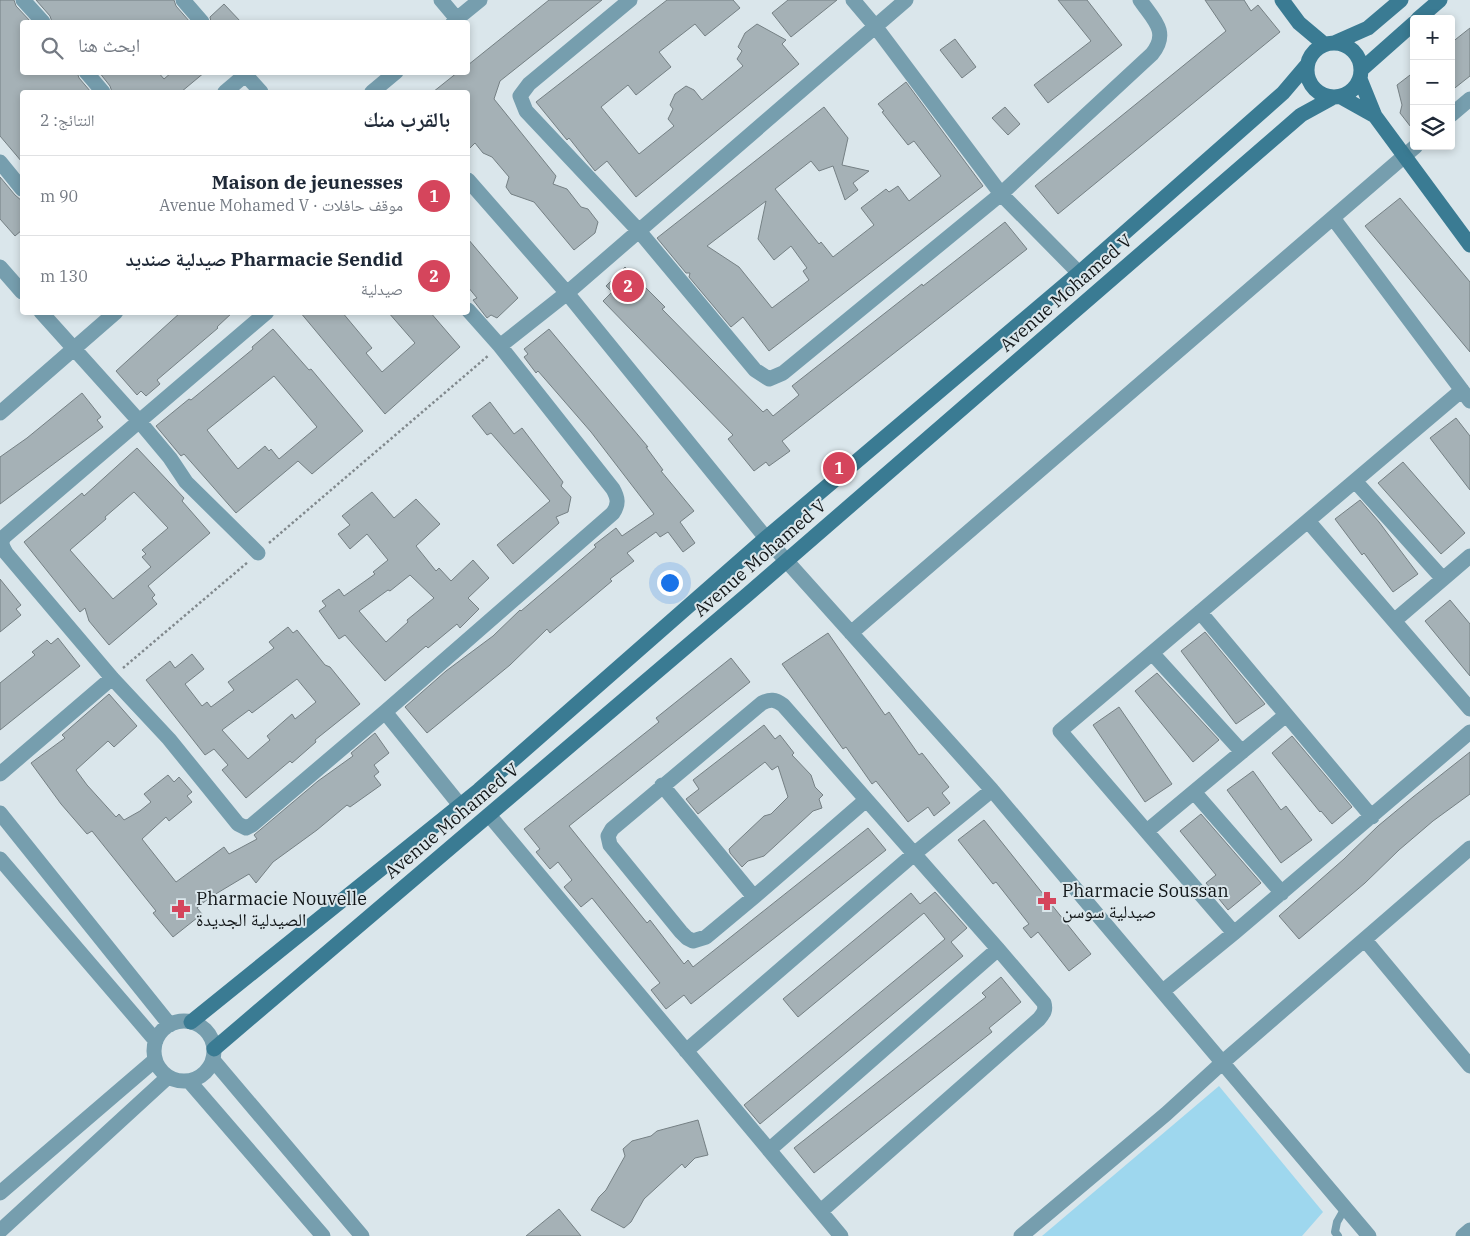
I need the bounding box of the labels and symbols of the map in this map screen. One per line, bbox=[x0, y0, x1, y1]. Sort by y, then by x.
street label: Avenue Mohamed V bbox=[995, 229, 1137, 357]
pin: 2 bbox=[612, 267, 644, 305]
pin: 1 bbox=[823, 449, 855, 487]
street label: Avenue Mohamed V bbox=[689, 494, 831, 622]
your location bbox=[657, 570, 683, 596]
street label: Avenue Mohamed V bbox=[380, 758, 524, 884]
place label: Pharmacie Soussan صيدلية سوسن bbox=[1062, 879, 1229, 923]
place label: Pharmacie Nouvelle الصيدلية الجديدة bbox=[196, 887, 367, 931]
pharmacy icon: Pharmacie Soussan صيدلية سوسن bbox=[1036, 890, 1058, 912]
pharmacy icon: Pharmacie Nouvelle الصيدلية الجديدة bbox=[170, 898, 192, 920]

